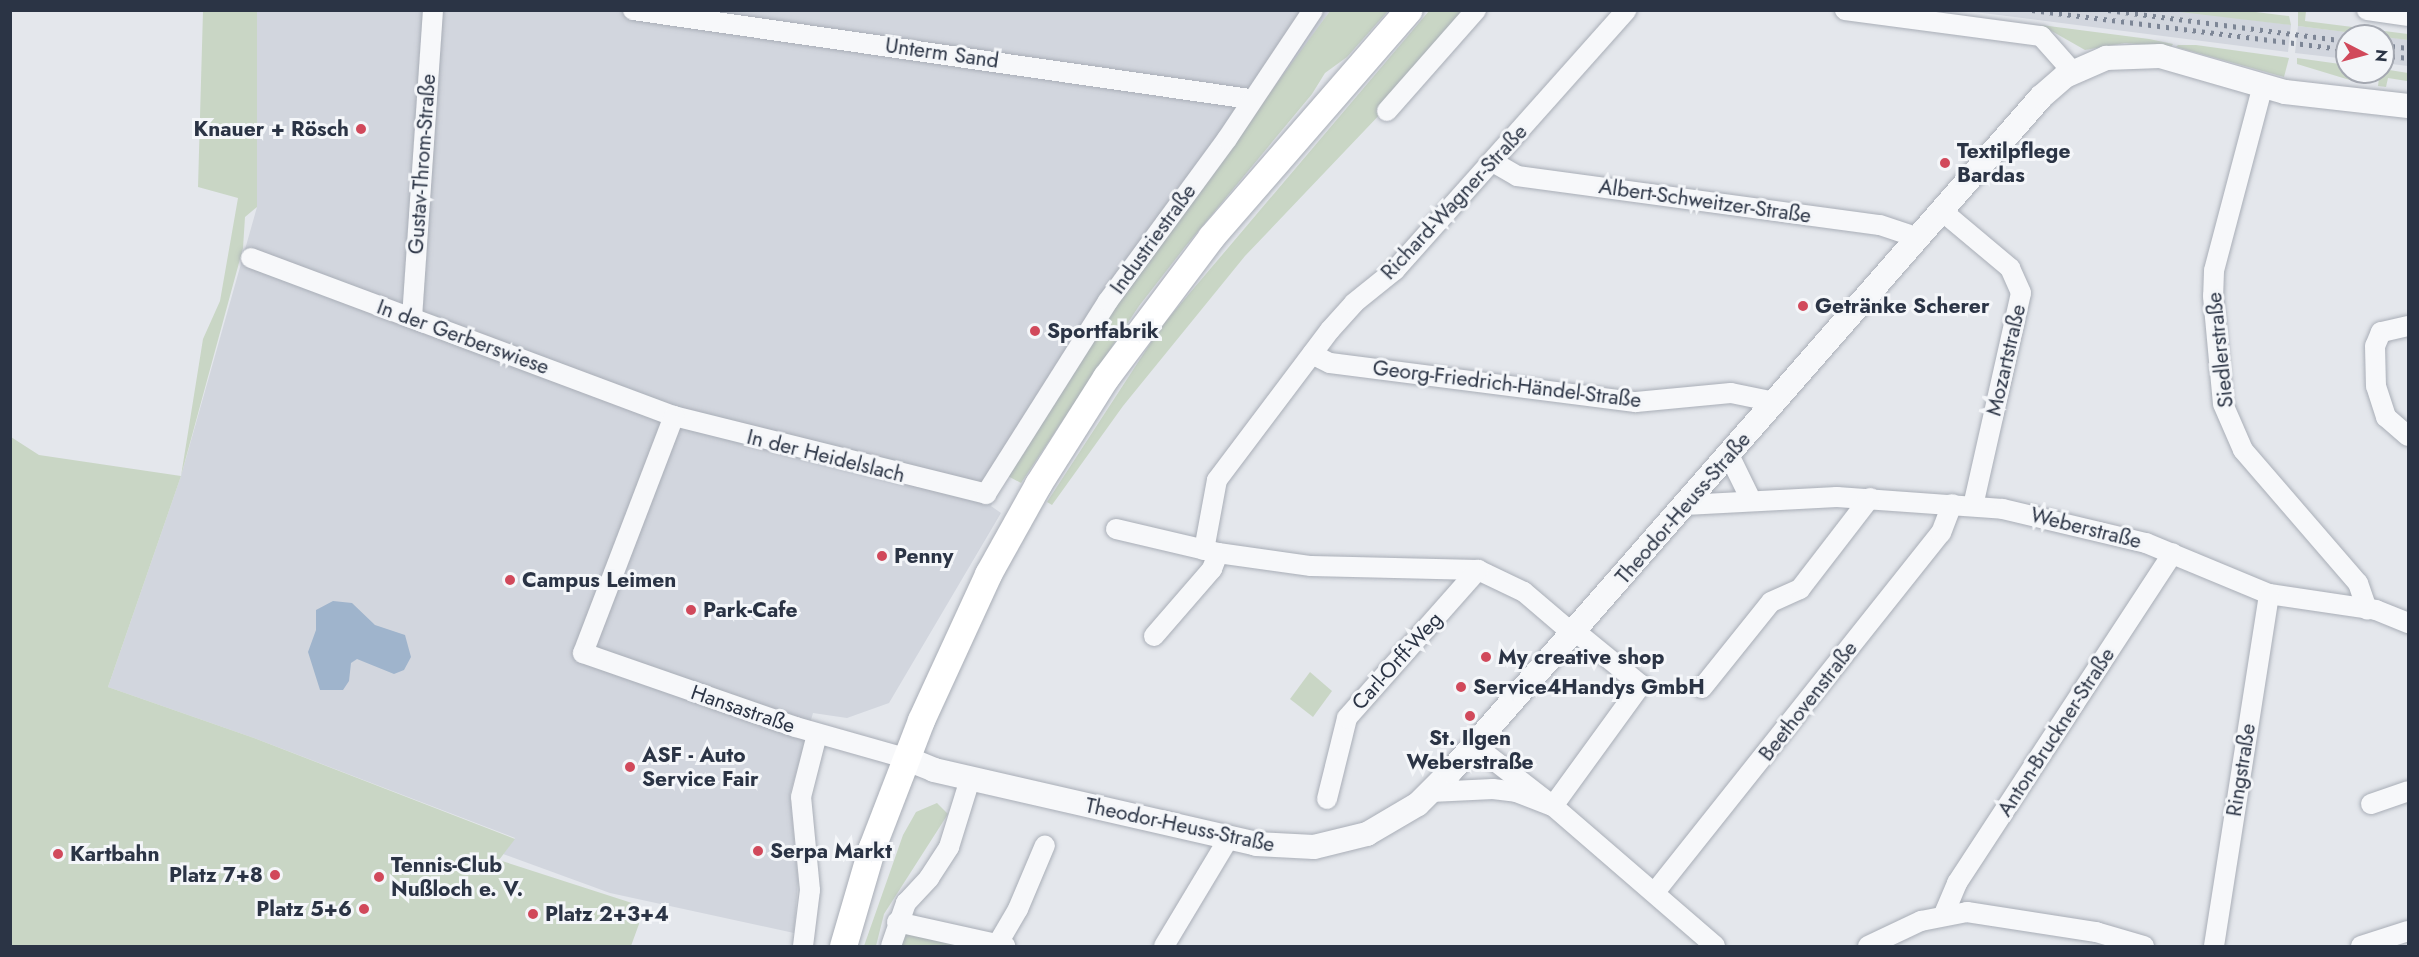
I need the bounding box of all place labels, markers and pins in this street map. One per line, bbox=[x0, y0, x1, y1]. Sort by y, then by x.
place label: Knauer + Rösch bbox=[194, 116, 349, 142]
marker: Knauer + Rösch bbox=[354, 122, 368, 136]
place label: Textilpflege Bardas bbox=[1957, 138, 2070, 188]
marker: Textilpflege Bardas bbox=[1938, 156, 1952, 170]
place label: Getränke Scherer bbox=[1815, 293, 1990, 319]
marker: Getränke Scherer bbox=[1796, 299, 1810, 313]
place label: Sportfabrik bbox=[1047, 318, 1159, 344]
marker: Sportfabrik bbox=[1028, 324, 1042, 338]
place label: Penny bbox=[894, 543, 953, 569]
marker: Penny bbox=[875, 549, 889, 563]
place label: Campus Leimen bbox=[522, 567, 676, 593]
marker: Campus Leimen bbox=[503, 573, 517, 587]
place label: Park-Cafe bbox=[703, 597, 797, 623]
marker: Park-Cafe bbox=[684, 603, 698, 617]
place label: My creative shop bbox=[1498, 644, 1664, 670]
marker: My creative shop bbox=[1479, 650, 1493, 664]
place label: Service4Handys GmbH bbox=[1473, 674, 1705, 700]
marker: Service4Handys GmbH bbox=[1454, 680, 1468, 694]
marker: St. Ilgen Weberstraße bbox=[1463, 709, 1477, 723]
place label: St. Ilgen Weberstraße bbox=[1406, 725, 1534, 775]
place label: ASF - Auto Service Fair bbox=[642, 742, 759, 792]
marker: ASF - Auto Service Fair bbox=[623, 760, 637, 774]
place label: Serpa Markt bbox=[770, 838, 892, 864]
place label: Kartbahn bbox=[70, 841, 160, 867]
marker: Serpa Markt bbox=[751, 844, 765, 858]
marker: Kartbahn bbox=[51, 847, 65, 861]
place label: Tennis-Club Nußloch e. V. bbox=[391, 852, 523, 902]
place label: Platz 7+8 bbox=[169, 862, 263, 888]
marker: Platz 7+8 bbox=[268, 868, 282, 882]
marker: Tennis-Club Nußloch e. V. bbox=[372, 870, 386, 884]
place label: Platz 5+6 bbox=[256, 896, 352, 922]
place label: Platz 2+3+4 bbox=[545, 901, 669, 927]
marker: Platz 5+6 bbox=[357, 902, 371, 916]
marker: Platz 2+3+4 bbox=[526, 907, 540, 921]

